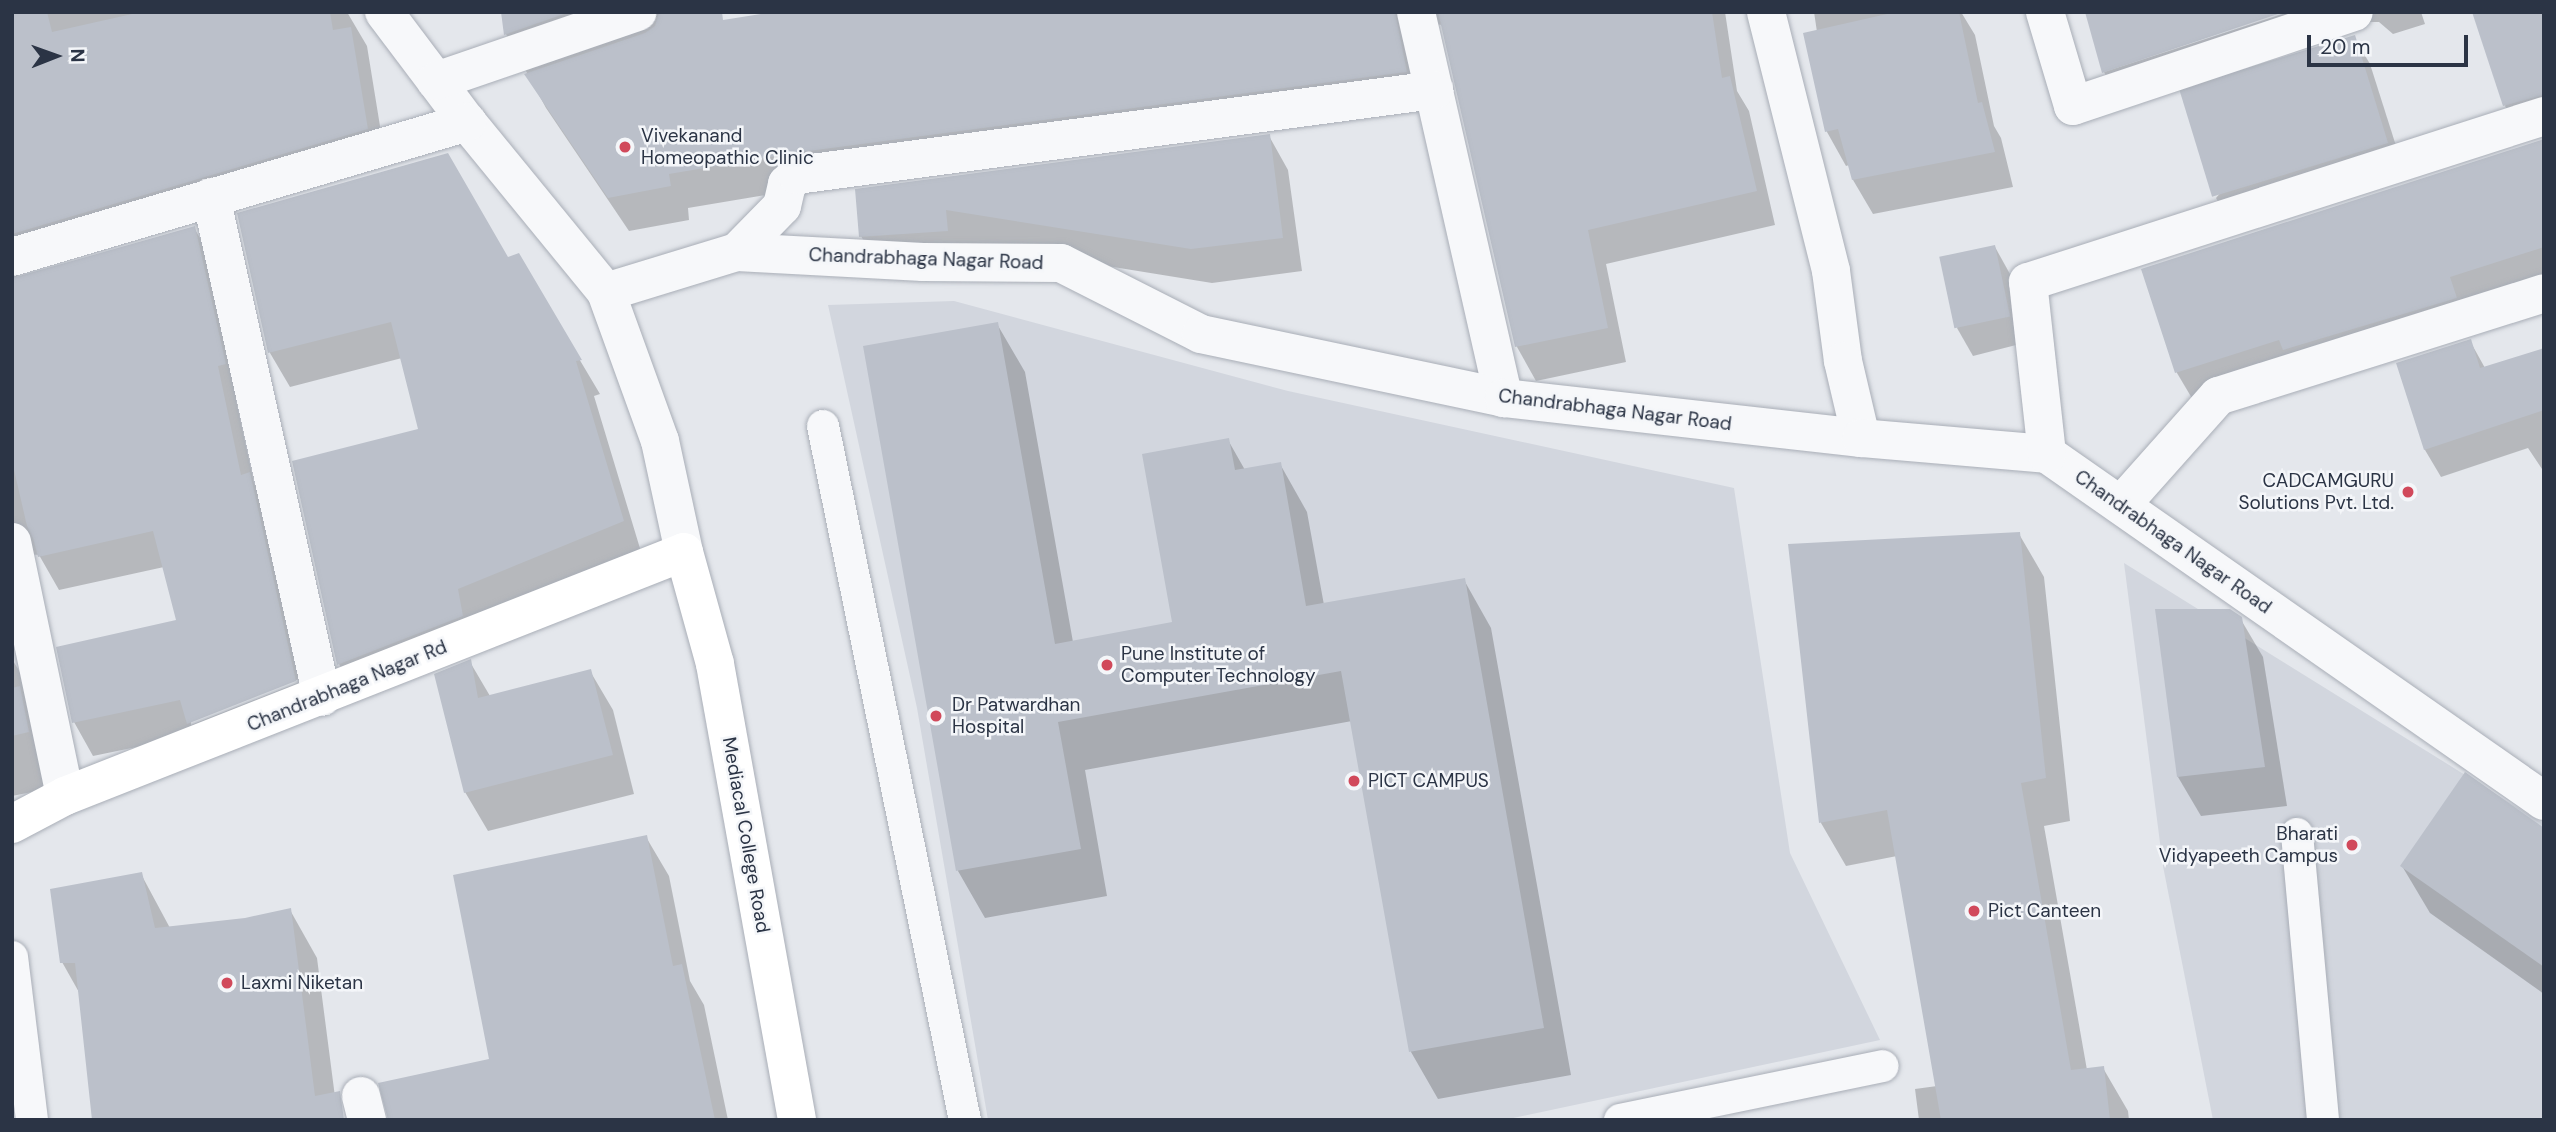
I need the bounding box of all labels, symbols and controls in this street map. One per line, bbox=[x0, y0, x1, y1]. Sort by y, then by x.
north arrow bbox=[21, 21, 91, 91]
scale bar bbox=[2311, 21, 2472, 65]
text: 20 m bbox=[2320, 33, 2371, 61]
text: N bbox=[65, 48, 90, 63]
place label: Vivekanand Homeopathic Clinic bbox=[641, 125, 814, 169]
marker: Vivekanand Homeopathic Clinic bbox=[615, 137, 635, 157]
street label: Chandrabhaga Nagar Road bbox=[808, 244, 1044, 274]
street label: Chandrabhaga Nagar Road bbox=[1497, 384, 1733, 436]
street label: Chandrabhaga Nagar Road bbox=[2070, 465, 2276, 619]
place label: CADCAMGURU Solutions Pvt. Ltd. bbox=[2239, 470, 2394, 514]
marker: CADCAMGURU Solutions Pvt. Ltd. bbox=[2400, 484, 2416, 500]
street label: Chandrabhaga Nagar Rd bbox=[244, 635, 450, 737]
place label: Pune Institute of Computer Technology bbox=[1121, 643, 1316, 687]
marker: Pune Institute of Computer Technology bbox=[1099, 657, 1115, 673]
place label: Dr Patwardhan Hospital bbox=[952, 694, 1080, 738]
marker: Dr Patwardhan Hospital bbox=[926, 706, 946, 726]
street label: Mediacal College Road bbox=[718, 735, 774, 935]
place label: PICT CAMPUS bbox=[1368, 770, 1489, 792]
marker: PICT CAMPUS bbox=[1346, 773, 1362, 789]
place label: Bharati Vidyapeeth Campus bbox=[2159, 823, 2338, 867]
marker: Bharati Vidyapeeth Campus bbox=[2344, 837, 2360, 853]
place label: Pict Canteen bbox=[1988, 900, 2101, 922]
marker: Pict Canteen bbox=[1966, 903, 1982, 919]
place label: Laxmi Niketan bbox=[241, 972, 363, 994]
marker: Laxmi Niketan bbox=[219, 975, 235, 991]

